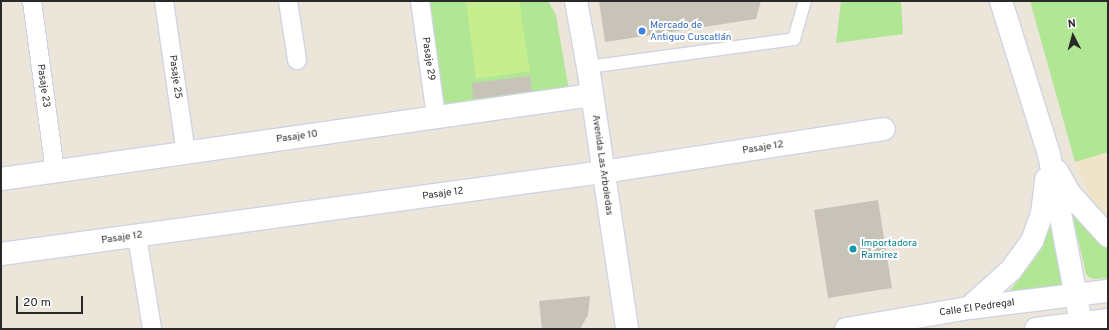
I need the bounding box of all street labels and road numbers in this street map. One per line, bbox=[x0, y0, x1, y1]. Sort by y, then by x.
street label: Pasaje 29 bbox=[419, 36, 437, 82]
street label: Pasaje 25 bbox=[166, 54, 184, 100]
street label: Pasaje 23 bbox=[34, 63, 52, 109]
street label: Avenida Las Arboledas bbox=[589, 114, 615, 216]
street label: Pasaje 10 bbox=[275, 128, 319, 146]
street label: Pasaje 12 bbox=[742, 139, 784, 157]
street label: Pasaje 12 bbox=[422, 185, 464, 203]
street label: Pasaje 12 bbox=[101, 229, 143, 247]
street label: Calle El Pedregal bbox=[939, 297, 1015, 319]

